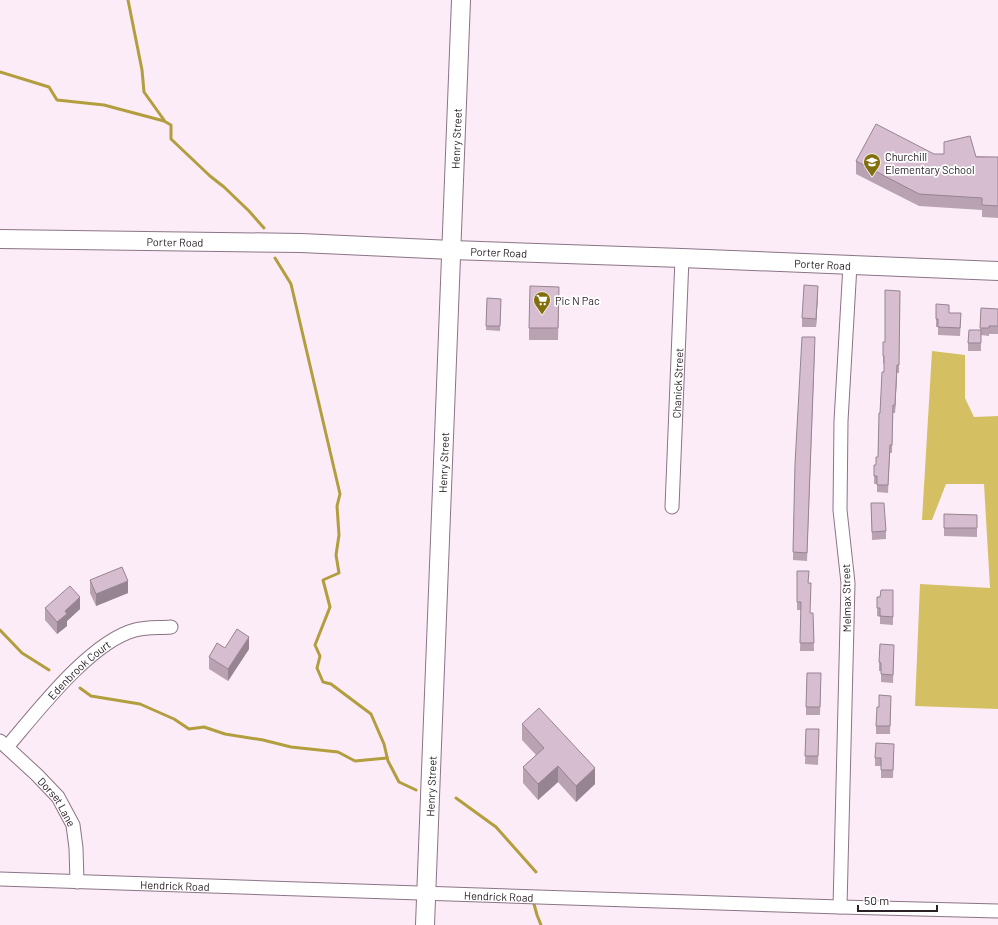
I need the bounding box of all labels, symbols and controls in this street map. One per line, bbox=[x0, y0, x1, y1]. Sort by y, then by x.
street label: Henry Street bbox=[448, 108, 463, 169]
place label: Churchill Elementary School bbox=[885, 150, 975, 176]
school or university icon: Churchill Elementary School bbox=[862, 152, 882, 177]
street label: Porter Road bbox=[147, 234, 203, 248]
street label: Porter Road bbox=[470, 244, 527, 259]
street label: Porter Road bbox=[794, 256, 851, 271]
supermarket icon: Pic N Pac bbox=[532, 290, 552, 315]
place label: Pic N Pac bbox=[555, 294, 600, 307]
street label: Chanick Street bbox=[669, 348, 685, 419]
street label: Henry Street bbox=[435, 432, 451, 493]
street label: Melmax Street bbox=[839, 564, 853, 632]
street label: Edenbrook Court bbox=[45, 637, 112, 701]
street label: Henry Street bbox=[423, 756, 438, 817]
street label: Dorset Lane bbox=[36, 774, 79, 829]
street label: Hendrick Road bbox=[140, 877, 210, 892]
scale bar bbox=[858, 887, 937, 913]
street label: Hendrick Road bbox=[464, 888, 534, 903]
text: 50 m bbox=[864, 893, 889, 907]

